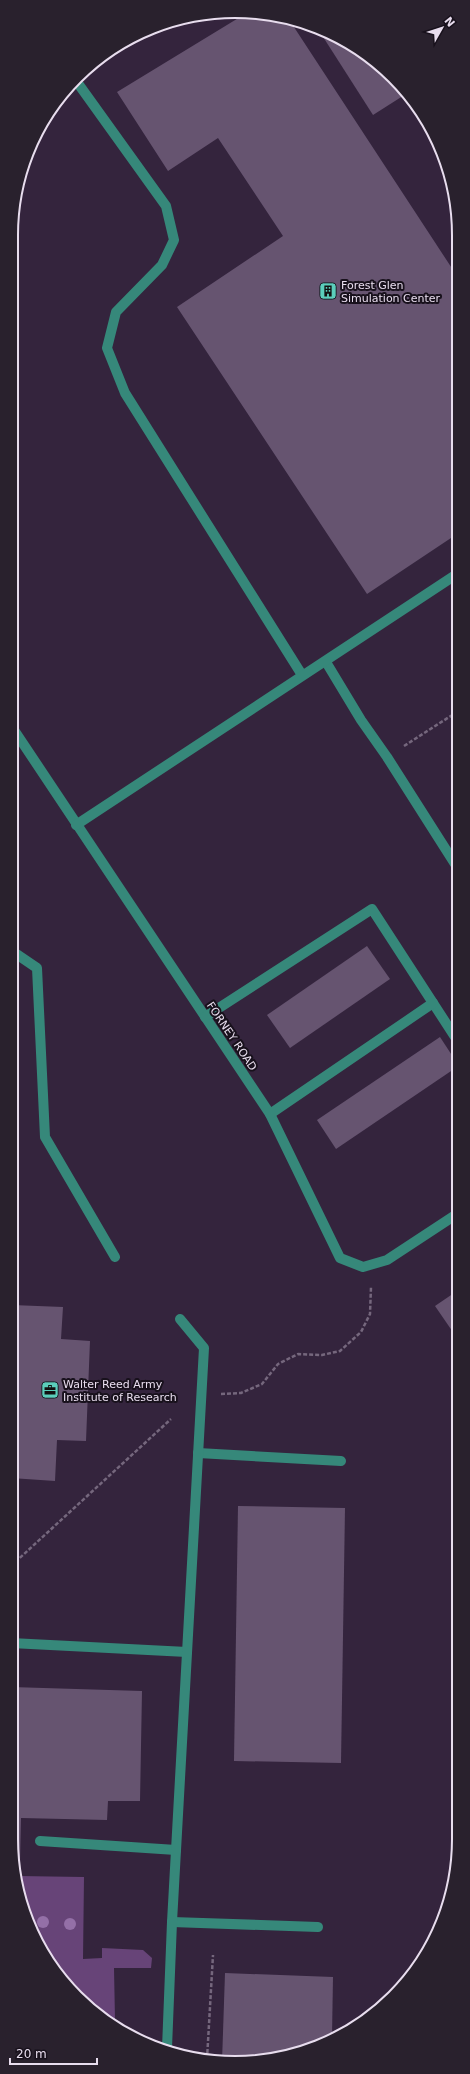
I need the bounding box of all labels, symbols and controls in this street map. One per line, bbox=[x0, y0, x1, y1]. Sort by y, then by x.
north arrow bbox=[422, 8, 462, 48]
text: N bbox=[441, 14, 457, 30]
place label: Forest Glen Simulation Center bbox=[341, 279, 441, 305]
building icon: Forest Glen Simulation Center bbox=[318, 281, 338, 301]
street label: FORNEY ROAD bbox=[204, 999, 259, 1073]
place label: Walter Reed Army Institute of Research bbox=[63, 1378, 177, 1404]
office icon: Walter Reed Army Institute of Research bbox=[40, 1380, 60, 1400]
scale bar bbox=[10, 2040, 97, 2066]
text: 20 m bbox=[16, 2047, 47, 2061]

